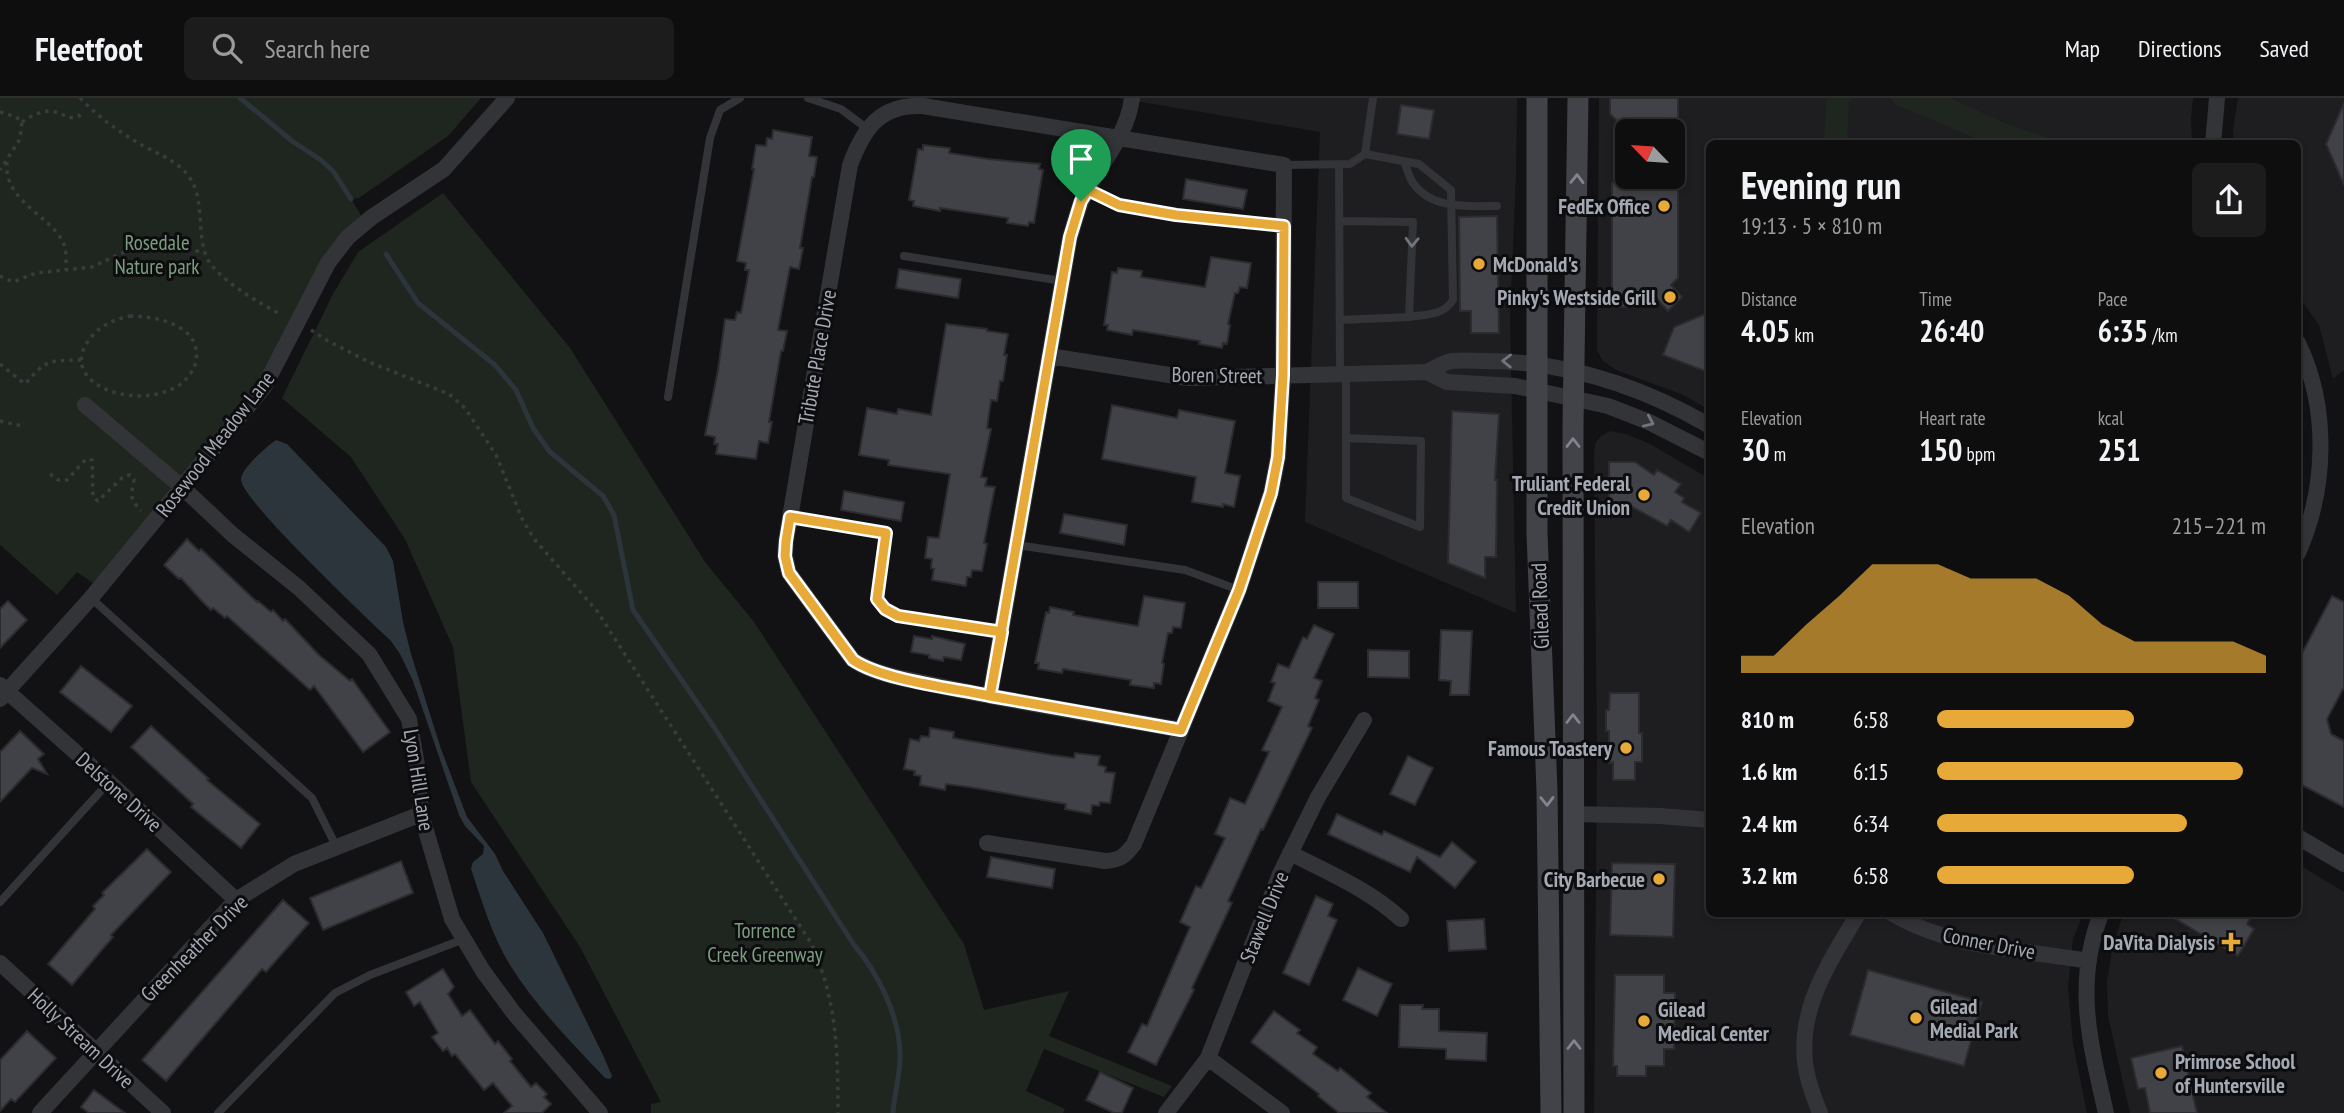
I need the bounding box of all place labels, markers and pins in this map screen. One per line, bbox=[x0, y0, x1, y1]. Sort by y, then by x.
pin bbox=[1051, 129, 1111, 201]
place label: FedEx Office bbox=[1558, 193, 1650, 220]
marker: FedEx Office bbox=[1656, 198, 1672, 214]
place label: McDonald's bbox=[1493, 251, 1578, 278]
marker: McDonald's bbox=[1471, 256, 1487, 272]
place label: Pinky's Westside Grill bbox=[1497, 284, 1657, 311]
marker: Pinky's Westside Grill bbox=[1662, 289, 1678, 305]
place label: Truliant Federal Credit Union bbox=[1512, 470, 1631, 521]
marker: Truliant Federal Credit Union bbox=[1636, 487, 1652, 503]
place label: Famous Toastery bbox=[1488, 735, 1613, 762]
marker: Famous Toastery bbox=[1618, 740, 1634, 756]
place label: City Barbecue bbox=[1544, 866, 1645, 893]
marker: City Barbecue bbox=[1651, 871, 1667, 887]
place label: DaVita Dialysis bbox=[2103, 929, 2215, 956]
marker: DaVita Dialysis bbox=[2221, 932, 2241, 952]
place label: Gilead Medial Park bbox=[1930, 993, 2018, 1044]
place label: Gilead Medical Center bbox=[1658, 996, 1770, 1047]
marker: Gilead Medial Park bbox=[1908, 1010, 1924, 1026]
marker: Gilead Medical Center bbox=[1636, 1013, 1652, 1029]
place label: Primrose School of Huntersville bbox=[2175, 1048, 2296, 1099]
marker: Primrose School of Huntersville bbox=[2153, 1065, 2169, 1081]

